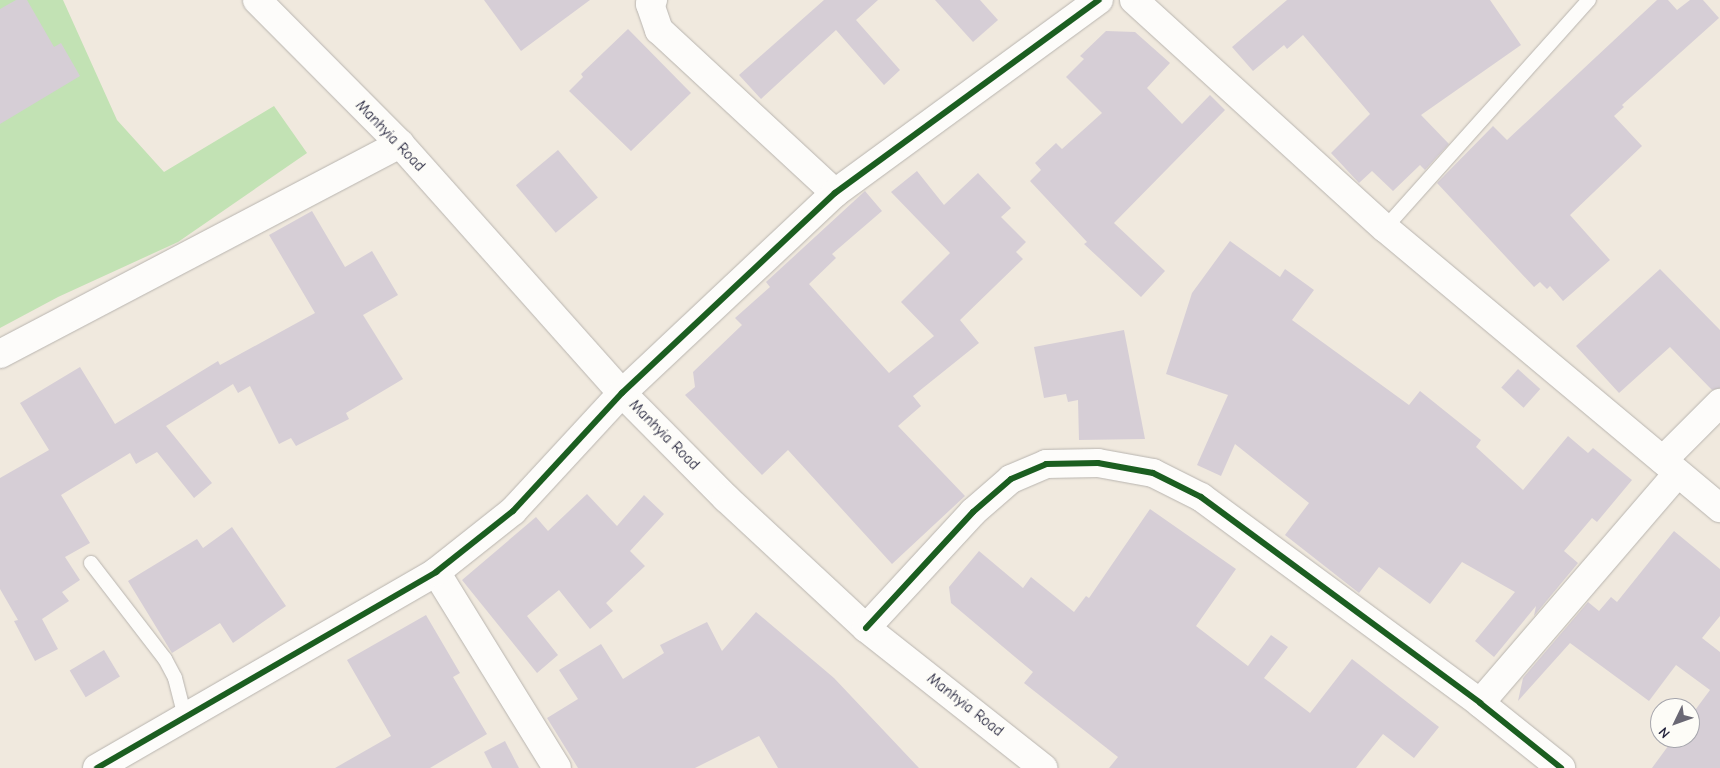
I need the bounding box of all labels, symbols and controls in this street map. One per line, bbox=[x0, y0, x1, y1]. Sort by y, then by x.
street label: Manhyia Road bbox=[352, 97, 428, 175]
street label: Manhyia Road bbox=[625, 396, 703, 474]
street label: Manhyia Road bbox=[923, 670, 1007, 740]
north arrow bbox=[1650, 698, 1700, 748]
text: N bbox=[1655, 724, 1674, 742]

